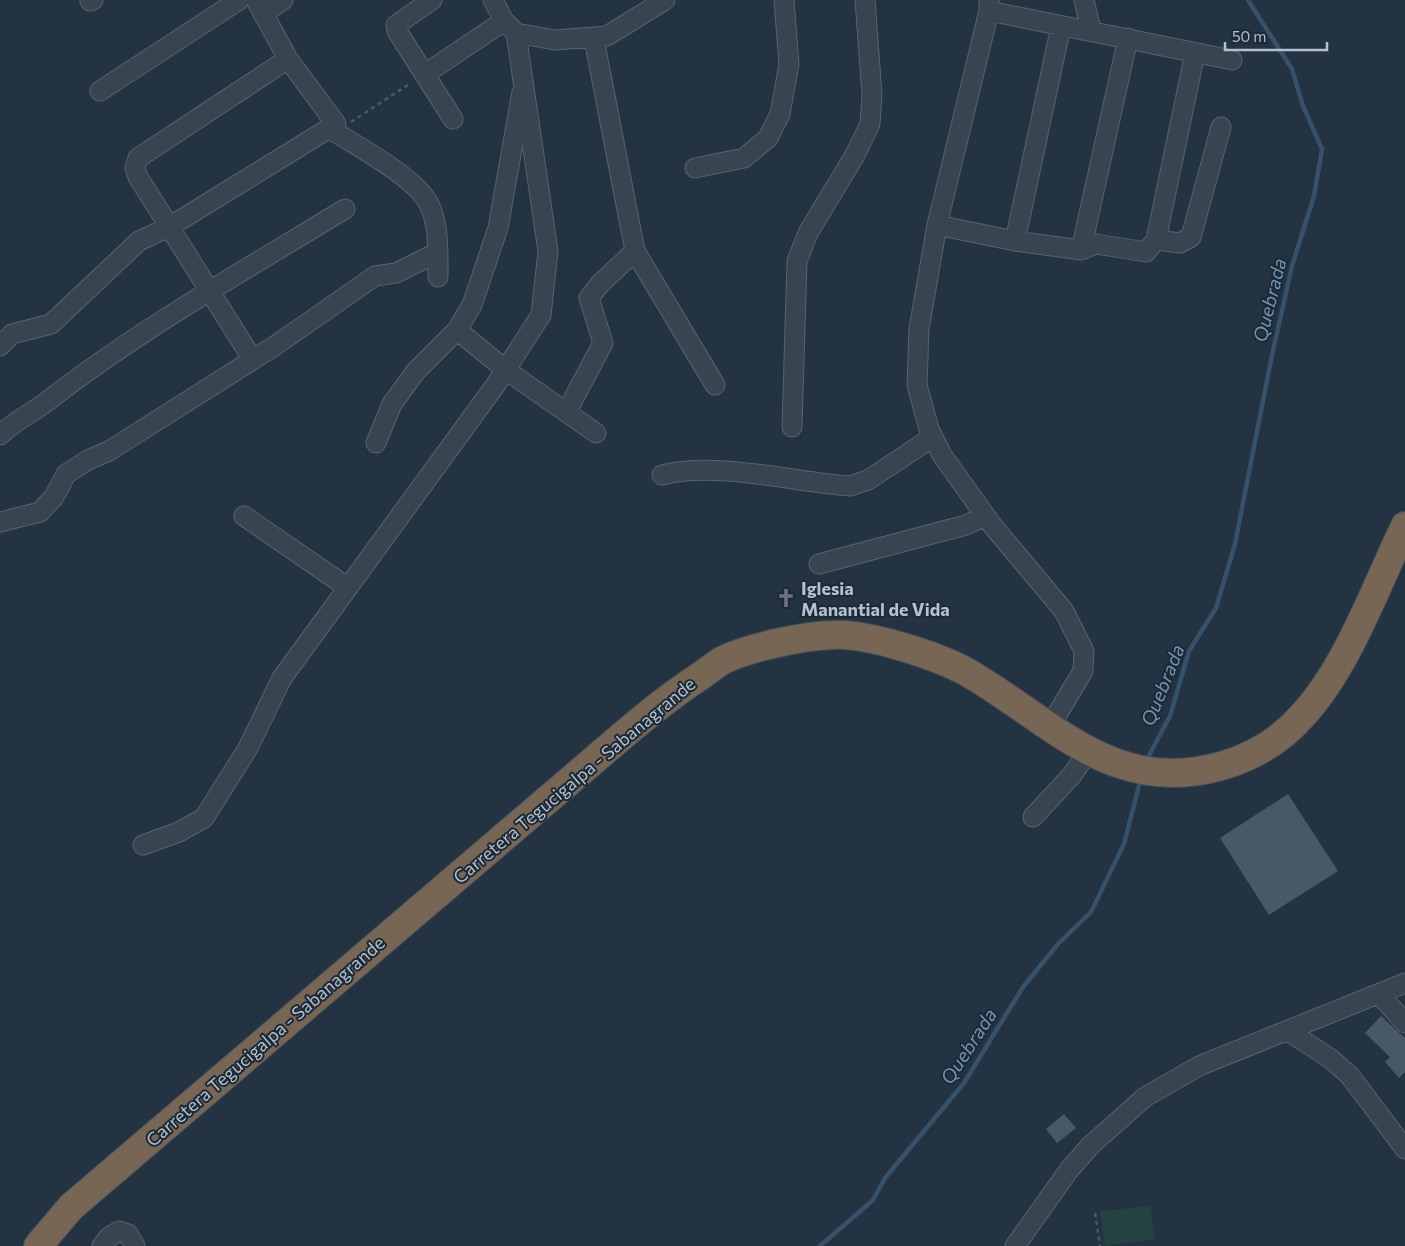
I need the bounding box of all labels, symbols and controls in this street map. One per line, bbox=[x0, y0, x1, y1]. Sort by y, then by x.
scale bar bbox=[1225, 20, 1328, 52]
text: 50 m bbox=[1232, 27, 1266, 45]
water label: Quebrada bbox=[1247, 256, 1291, 344]
place label: Iglesia Manantial de Vida bbox=[801, 577, 950, 620]
church icon: Iglesia Manantial de Vida bbox=[775, 587, 797, 609]
water label: Quebrada bbox=[1135, 641, 1189, 729]
street label: Carretera Tegucigalpa - Sabanagrande bbox=[449, 672, 699, 888]
street label: Carretera Tegucigalpa - Sabanagrande bbox=[141, 931, 389, 1151]
water label: Quebrada bbox=[935, 1004, 1001, 1088]

